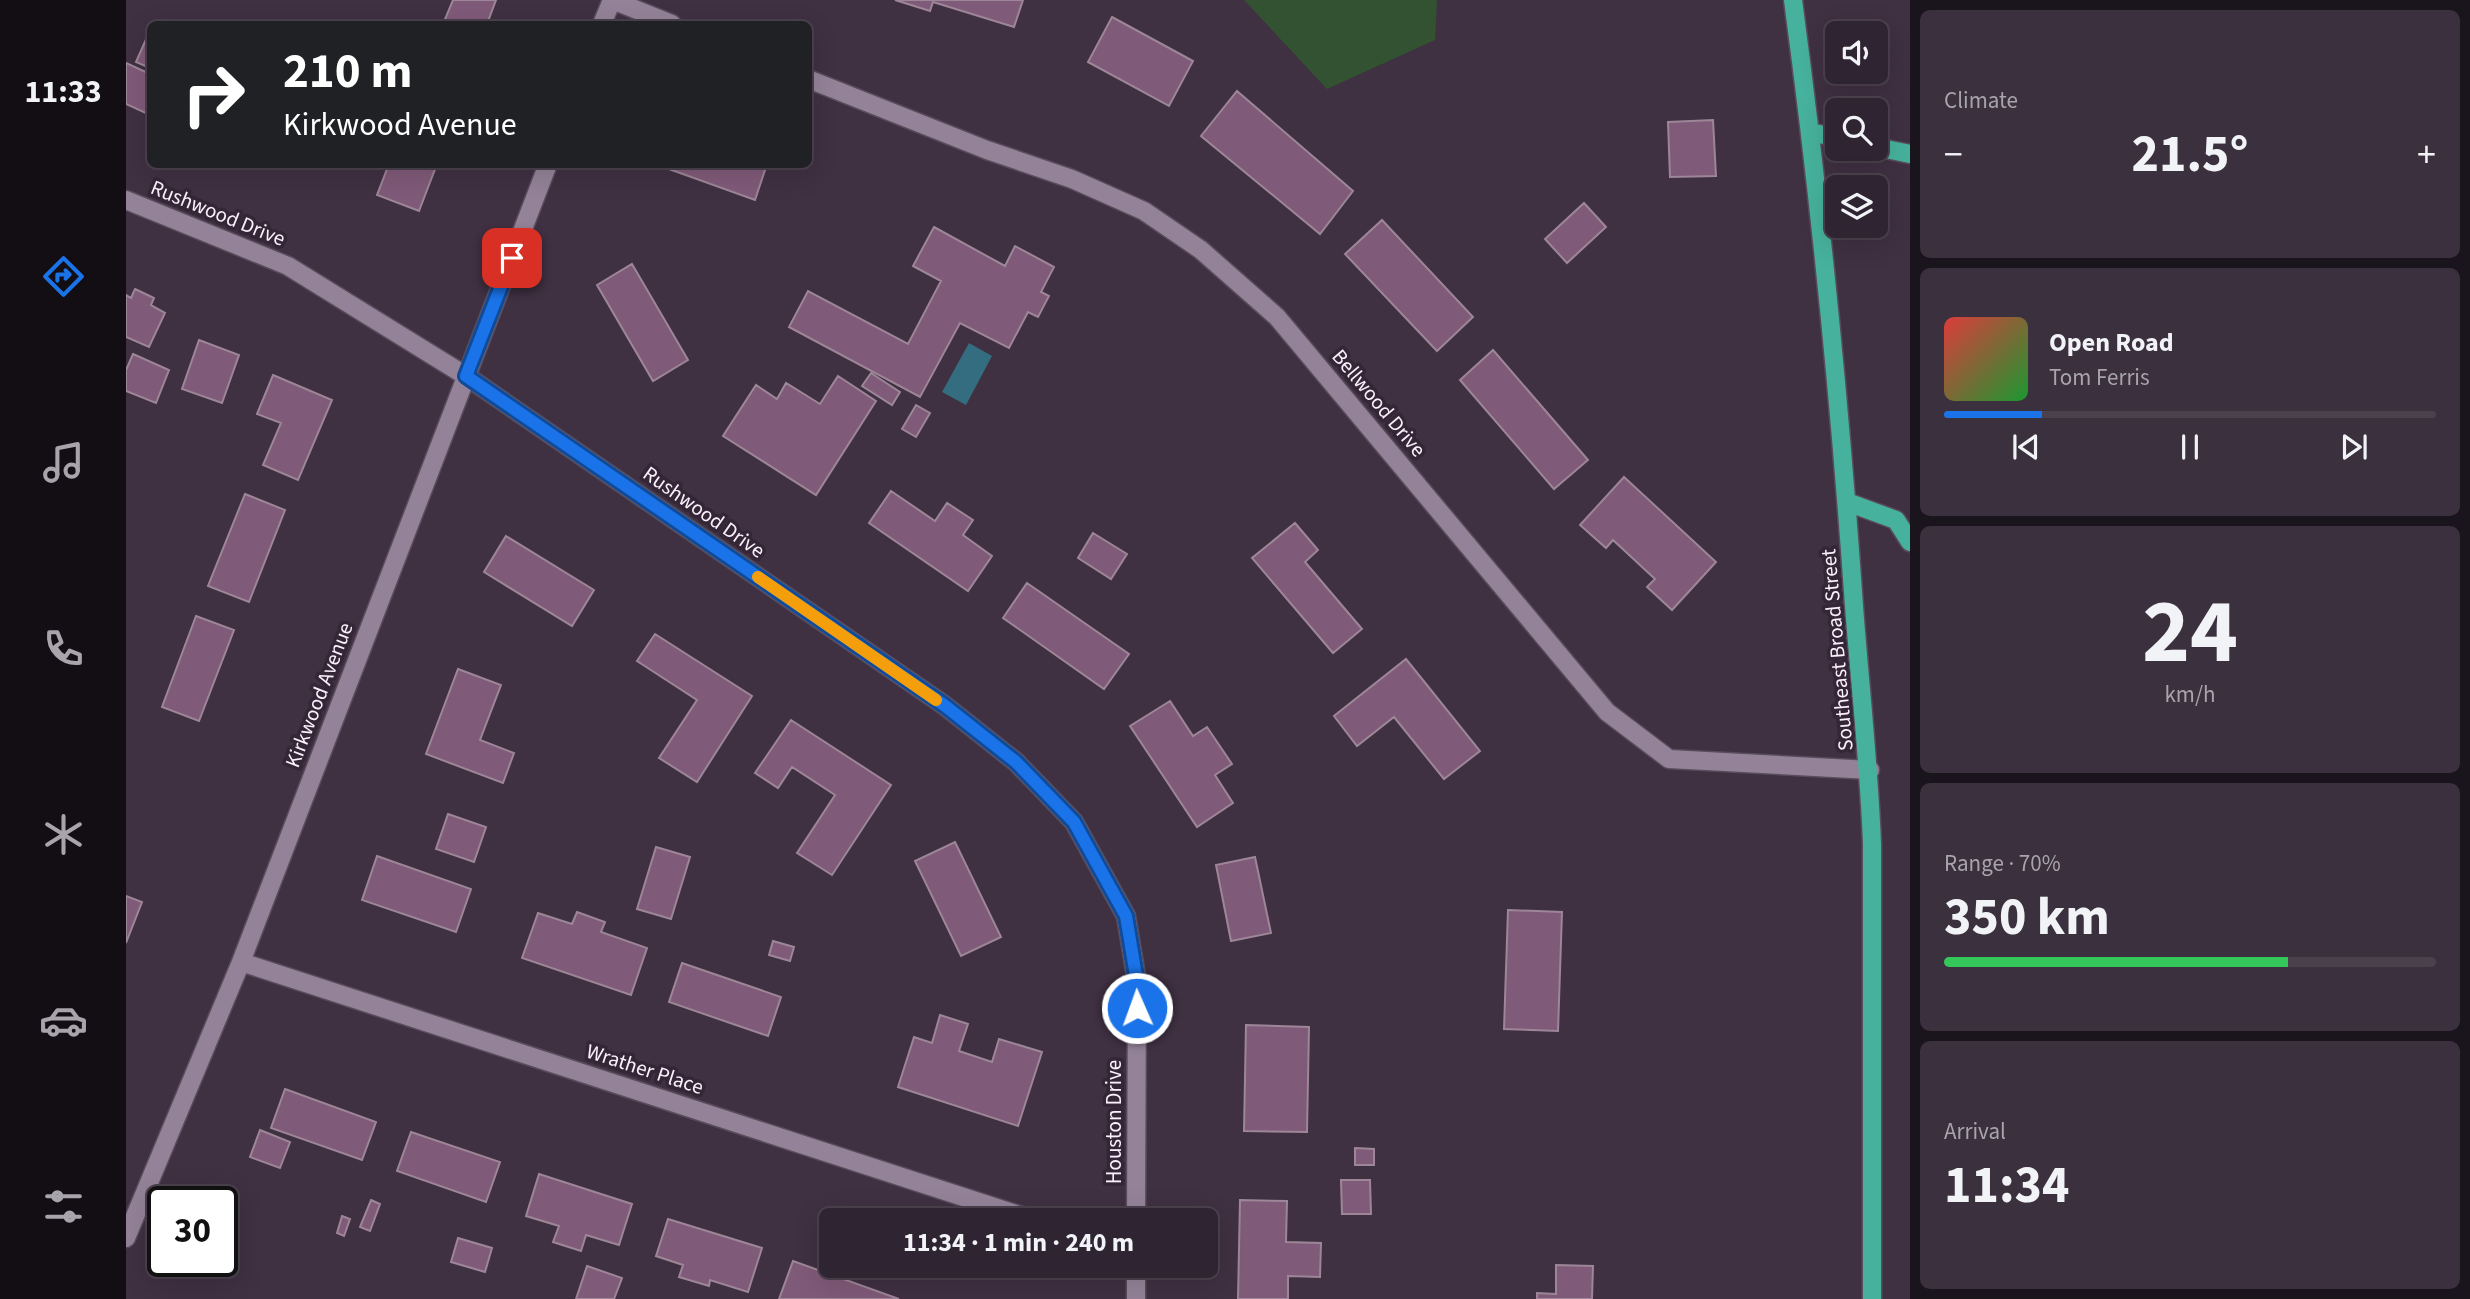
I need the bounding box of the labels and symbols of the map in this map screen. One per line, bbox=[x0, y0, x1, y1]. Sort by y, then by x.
street label: Rushwood Drive bbox=[146, 172, 290, 254]
pin bbox=[482, 228, 542, 288]
street label: Bellwood Drive bbox=[1325, 343, 1433, 463]
street label: Rushwood Drive bbox=[637, 459, 771, 565]
street label: Southeast Broad Street bbox=[1813, 548, 1861, 752]
street label: Kirkwood Avenue bbox=[278, 618, 360, 772]
position arrow bbox=[1100, 971, 1174, 1045]
street label: Wrather Place bbox=[583, 1036, 707, 1102]
street label: Houston Drive bbox=[1099, 1060, 1129, 1184]
speed limit sign: 30 bbox=[147, 1186, 238, 1277]

